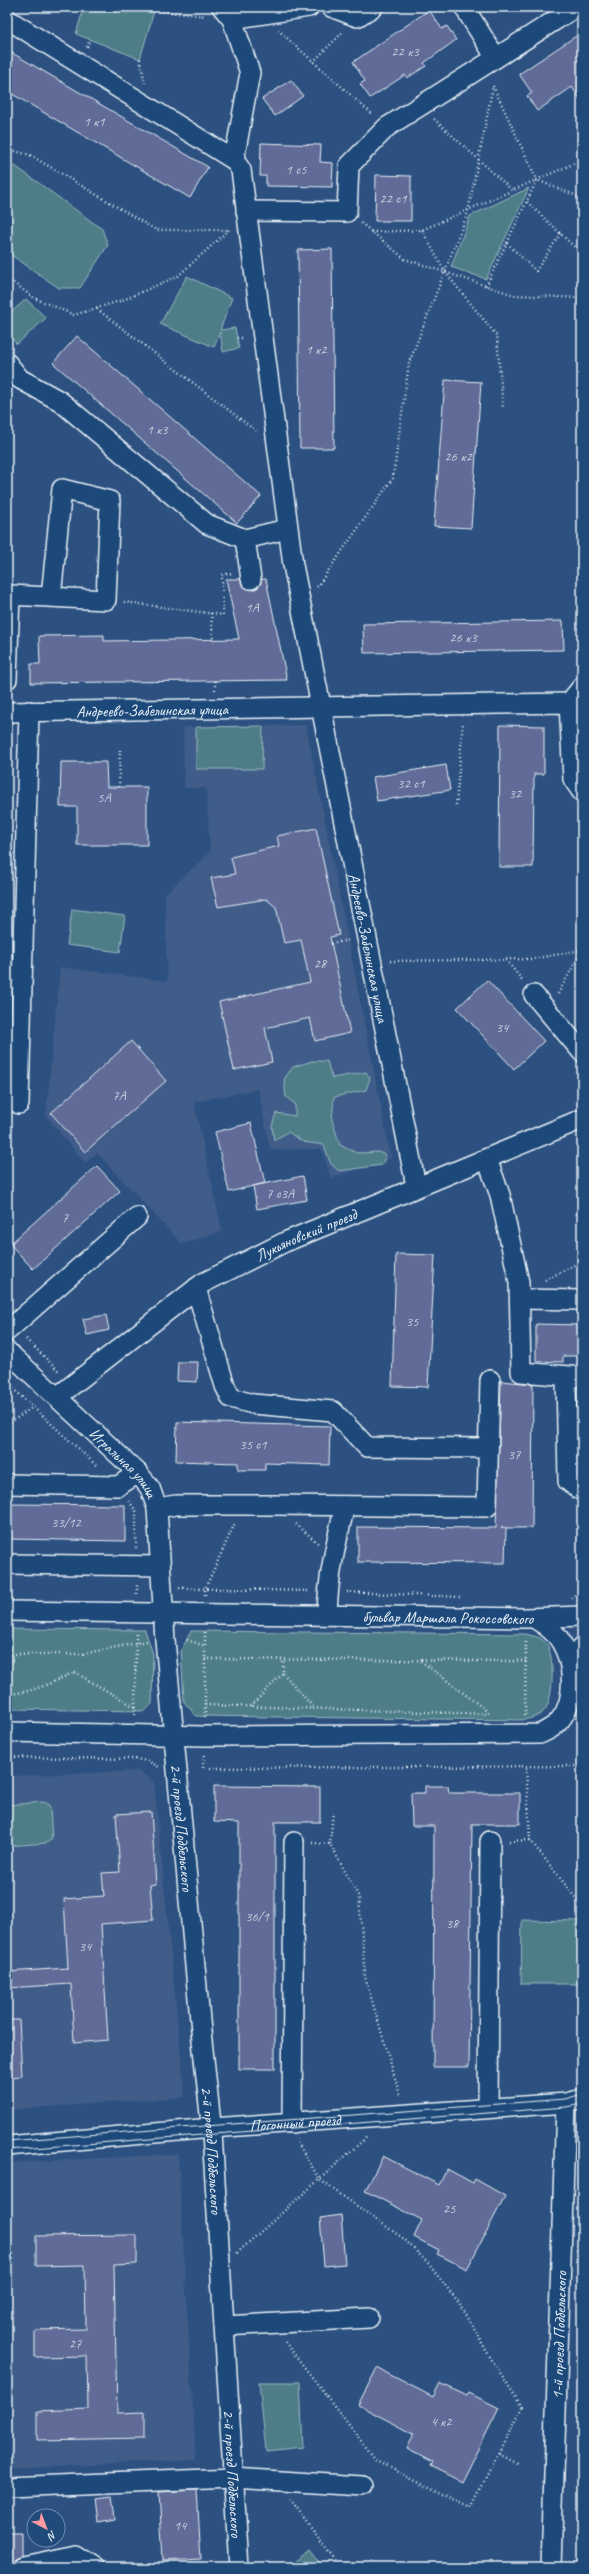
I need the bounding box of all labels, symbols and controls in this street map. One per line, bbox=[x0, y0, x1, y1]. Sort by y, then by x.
house number: 22 к3 bbox=[391, 43, 420, 60]
house number: 1 к1 bbox=[83, 113, 105, 130]
house number: 1 с5 bbox=[286, 161, 307, 178]
house number: 22 с1 bbox=[379, 190, 407, 207]
house number: 1 к2 bbox=[305, 341, 328, 358]
house number: 1 к3 bbox=[146, 421, 169, 438]
house number: 26 к2 bbox=[444, 448, 473, 465]
house number: 1А bbox=[245, 599, 260, 616]
house number: 26 к3 bbox=[449, 629, 478, 646]
street label: Андреево-Забелинская улица bbox=[76, 699, 230, 722]
house number: 32 с1 bbox=[397, 775, 425, 792]
house number: 32 bbox=[509, 785, 523, 802]
house number: 5А bbox=[97, 789, 112, 806]
street label: Андреево-Забелинская улица bbox=[343, 871, 393, 1026]
house number: 28 bbox=[314, 955, 328, 972]
house number: 34 bbox=[496, 1019, 510, 1036]
house number: 7А bbox=[112, 1087, 127, 1104]
house number: 7 с3А bbox=[266, 1185, 295, 1202]
street label: Лукьяновский проезд bbox=[252, 1204, 361, 1266]
house number: 7 bbox=[62, 1209, 69, 1226]
house number: 35 bbox=[406, 1313, 419, 1330]
street label: Игральная улица bbox=[85, 1424, 162, 1502]
house number: 35 с1 bbox=[239, 1436, 267, 1453]
house number: 37 bbox=[508, 1446, 521, 1463]
house number: 33/12 bbox=[51, 1514, 83, 1531]
street label: бульвар Маршала Рокоссовского bbox=[363, 1607, 535, 1629]
street label: 2-й проезд Подбельского bbox=[165, 1763, 197, 1894]
house number: 36/1 bbox=[245, 1908, 269, 1925]
house number: 38 bbox=[446, 1915, 460, 1932]
house number: 34 bbox=[79, 1938, 93, 1955]
street label: 2-й проезд Подбельского bbox=[196, 2085, 226, 2216]
street label: Погонный проезд bbox=[249, 2110, 342, 2136]
house number: 25 bbox=[443, 2200, 456, 2217]
street label: 1-й проезд Подбельского bbox=[547, 2270, 572, 2399]
house number: 27 bbox=[69, 2335, 82, 2352]
street label: 2-й проезд Подбельского bbox=[218, 2409, 246, 2539]
house number: 4 к2 bbox=[430, 2413, 453, 2430]
north arrow bbox=[26, 2508, 66, 2548]
house number: 14 bbox=[174, 2517, 188, 2534]
text: N bbox=[44, 2528, 60, 2544]

